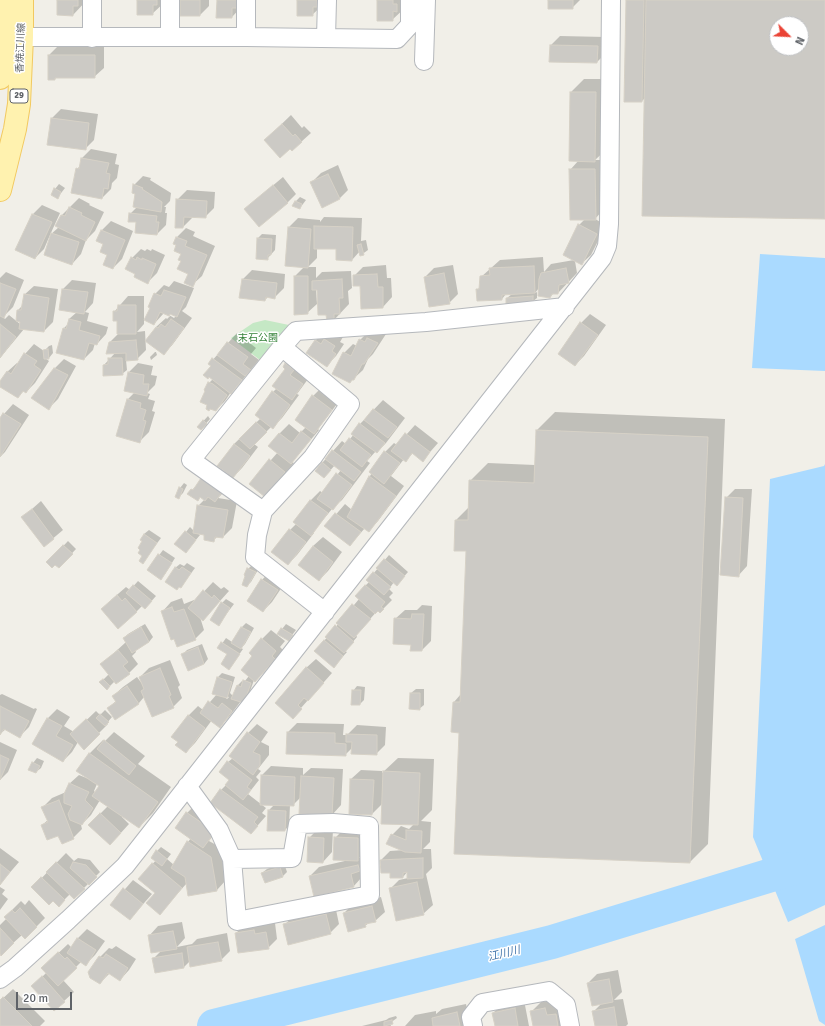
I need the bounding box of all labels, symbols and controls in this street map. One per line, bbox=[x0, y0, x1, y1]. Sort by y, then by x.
north arrow bbox=[769, 16, 809, 56]
street label: 香焼江川線 bbox=[14, 23, 28, 73]
text: N bbox=[792, 35, 807, 47]
road number: 29 bbox=[10, 89, 28, 103]
park label: 末石公園 bbox=[238, 332, 278, 344]
water label: 江川川 bbox=[486, 944, 522, 964]
scale bar bbox=[18, 984, 74, 1010]
text: 20 m bbox=[23, 991, 48, 1006]

